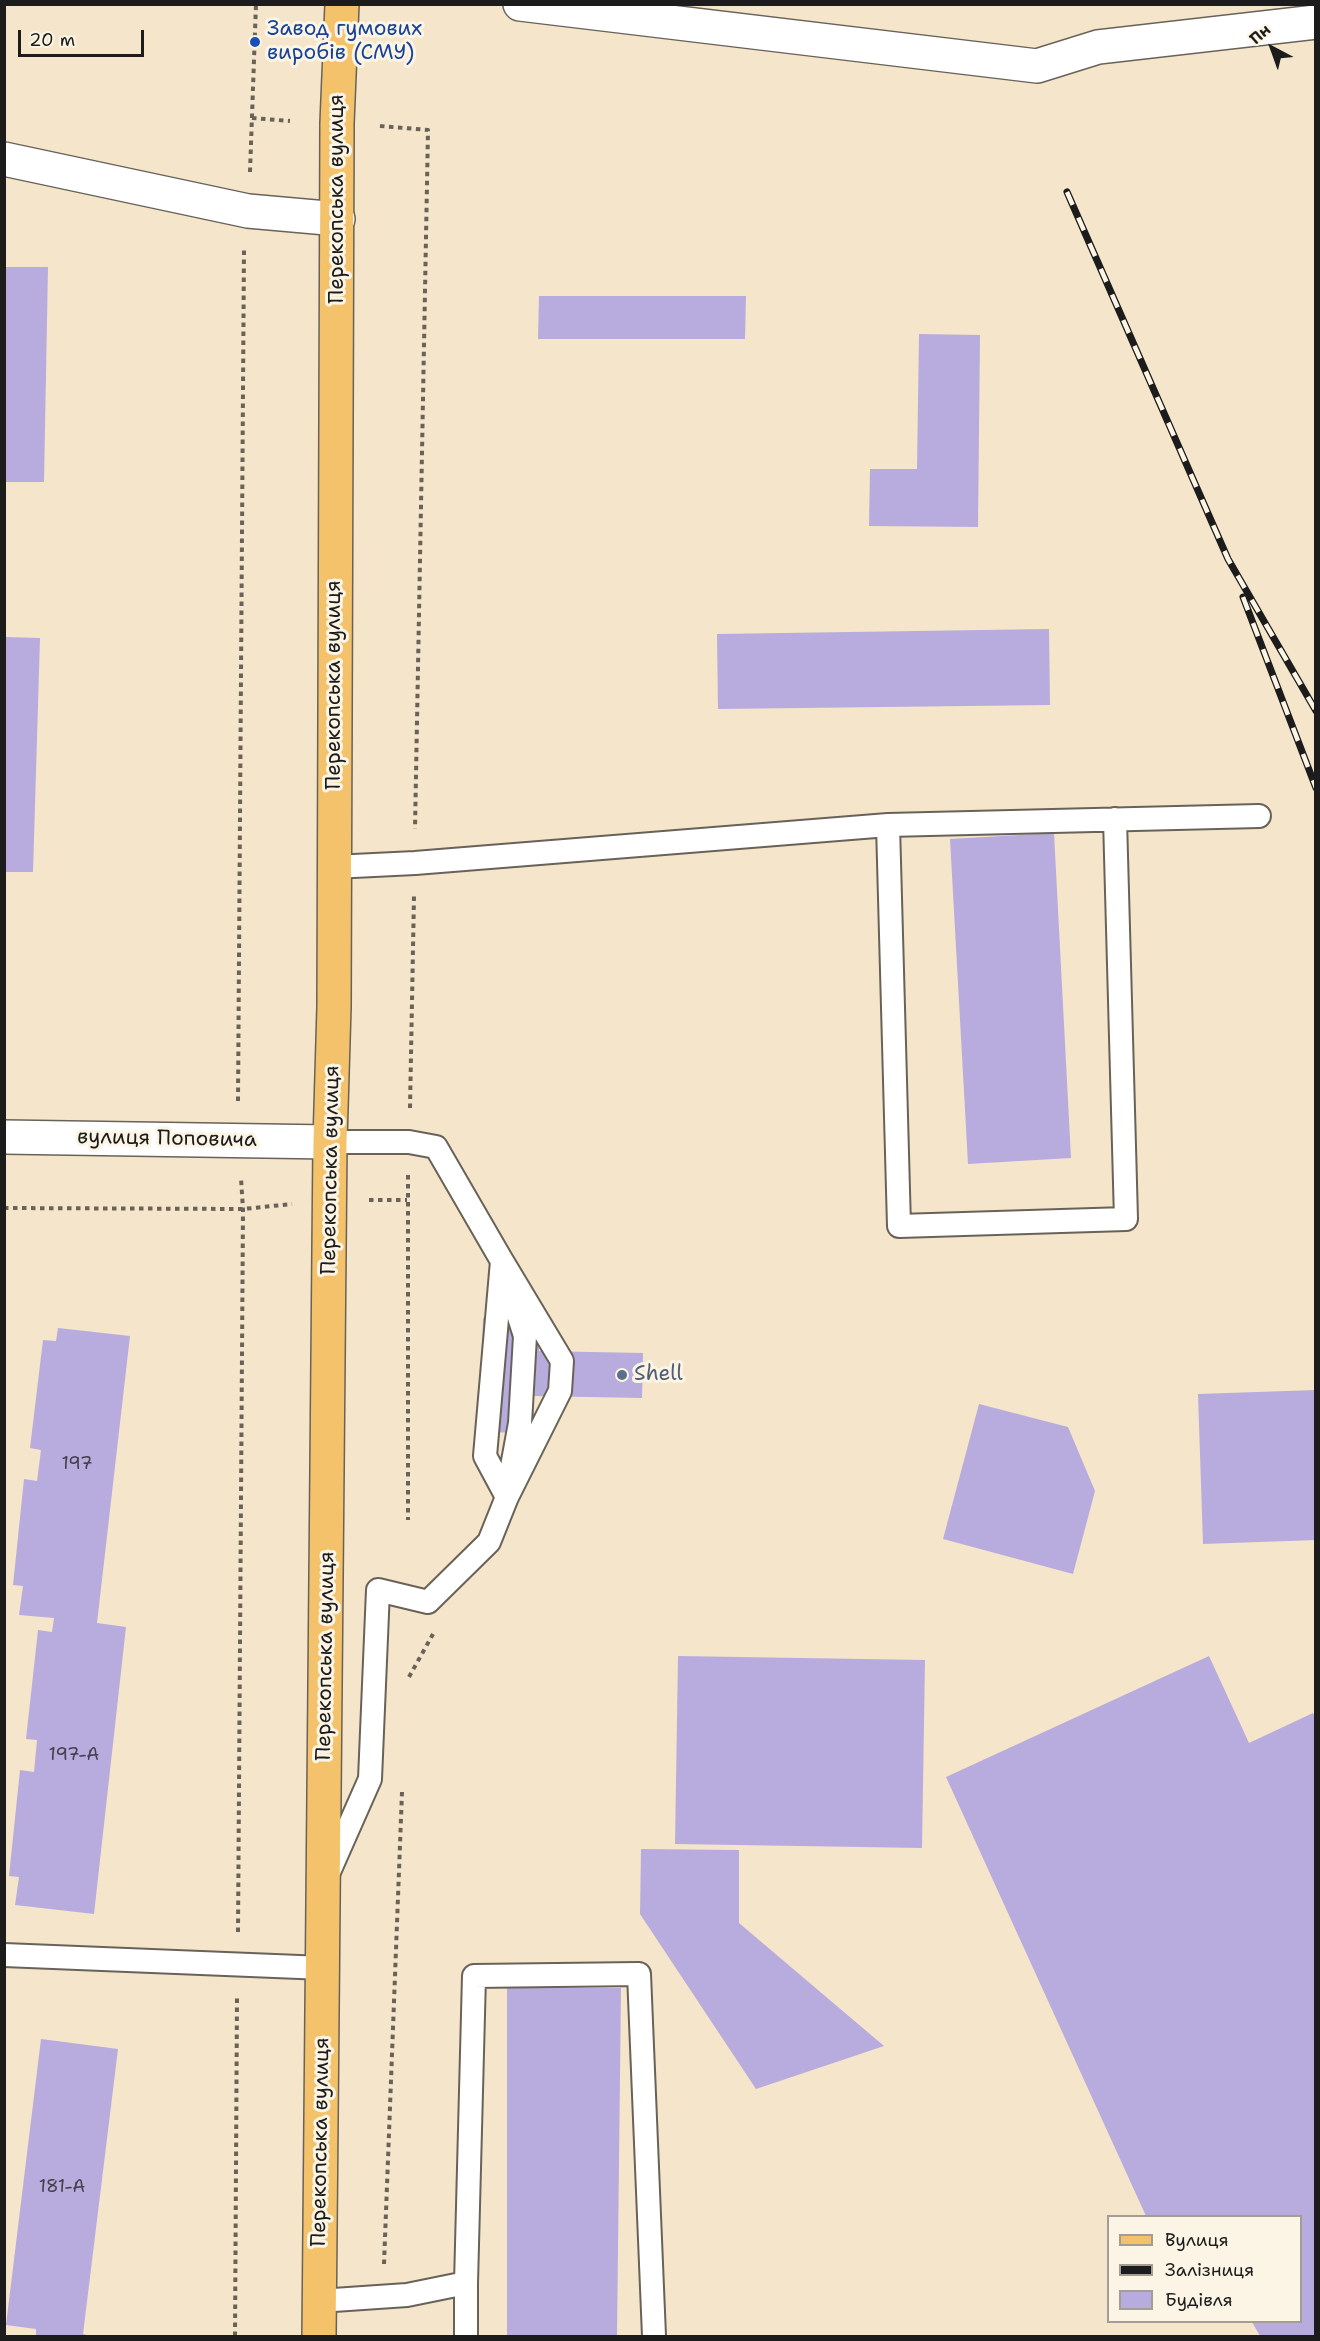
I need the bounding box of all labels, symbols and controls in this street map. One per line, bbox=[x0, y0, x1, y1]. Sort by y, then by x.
place label: Завод гумових виробів (СМУ) bbox=[267, 17, 422, 67]
scale bar bbox=[21, 18, 147, 56]
north arrow bbox=[1242, 18, 1302, 78]
text: Пн bbox=[1245, 19, 1275, 49]
text: 20 m bbox=[29, 28, 75, 52]
marker: Завод гумових виробів (СМУ) bbox=[248, 35, 262, 49]
street label: Перекопська вулиця bbox=[325, 94, 351, 304]
street label: Перекопська вулиця bbox=[322, 580, 348, 790]
street label: Перекопська вулиця bbox=[317, 1065, 345, 1275]
street label: вулиця Поповича bbox=[77, 1125, 257, 1153]
place label: Shell bbox=[634, 1362, 683, 1388]
marker: Shell bbox=[615, 1368, 629, 1382]
house number: 197 bbox=[62, 1453, 92, 1475]
street label: Перекопська вулиця bbox=[312, 1551, 340, 1761]
house number: 197-А bbox=[49, 1744, 99, 1766]
street label: Перекопська вулиця bbox=[307, 2037, 335, 2247]
house number: 181-А bbox=[39, 2176, 85, 2198]
legend bbox=[1107, 2215, 1302, 2323]
text: Вулиця bbox=[1165, 2228, 1229, 2252]
text: Залізниця bbox=[1165, 2258, 1254, 2282]
text: Будівля bbox=[1165, 2288, 1233, 2312]

